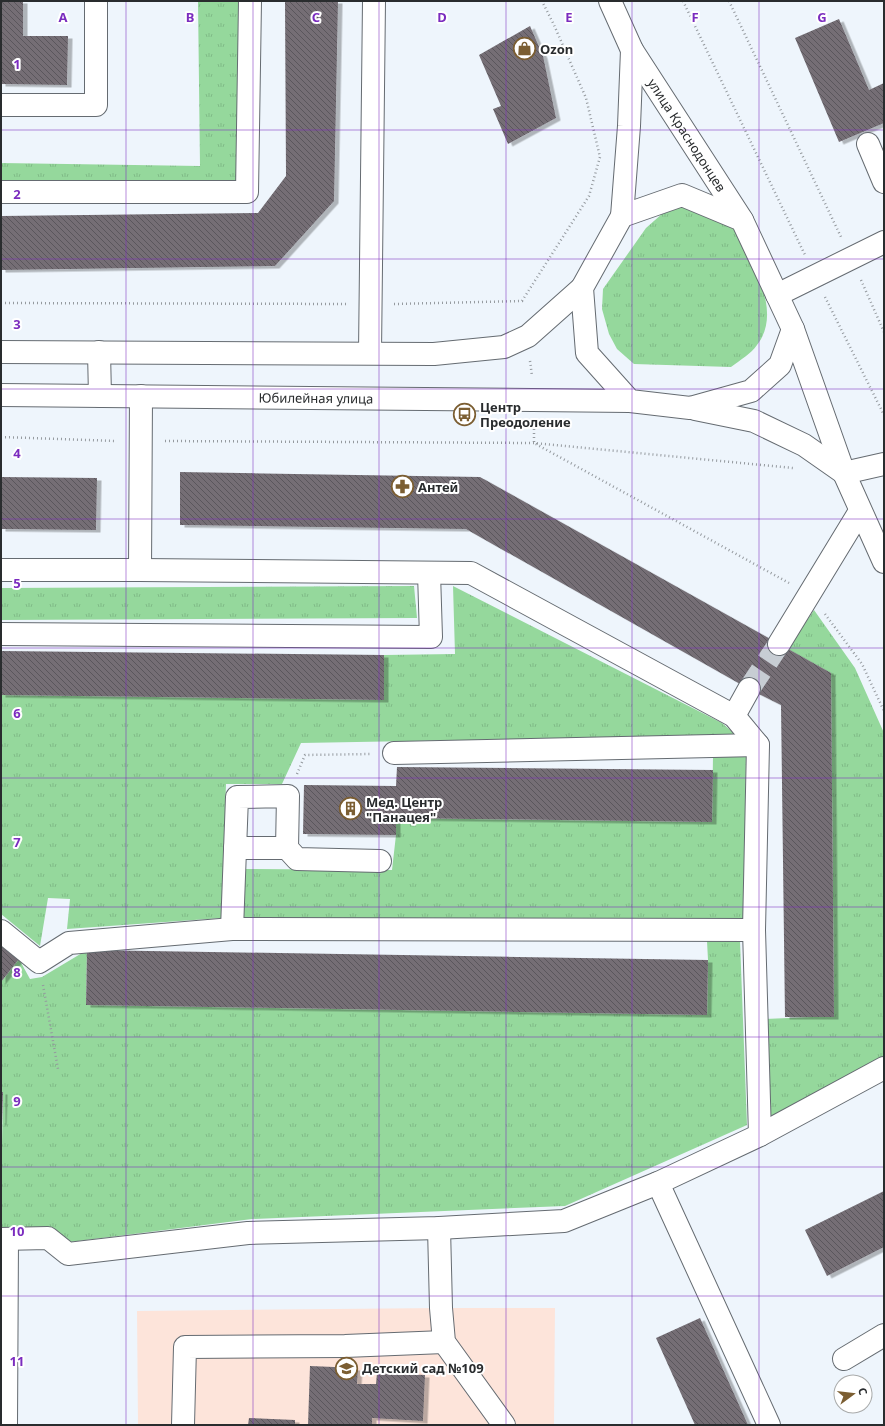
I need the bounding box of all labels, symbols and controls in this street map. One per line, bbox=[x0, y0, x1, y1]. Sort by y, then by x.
text: A bbox=[59, 8, 68, 26]
text: B bbox=[186, 8, 194, 26]
text: C bbox=[312, 8, 320, 26]
text: D bbox=[437, 8, 447, 26]
text: E bbox=[565, 8, 573, 26]
text: F bbox=[691, 8, 699, 26]
text: G bbox=[817, 8, 827, 26]
shop icon: Ozon bbox=[511, 36, 537, 62]
place label: Ozon bbox=[540, 40, 573, 58]
text: 1 bbox=[13, 55, 21, 73]
street label: улица Краснодонцев bbox=[644, 75, 730, 195]
text: 2 bbox=[13, 185, 21, 203]
text: 3 bbox=[13, 315, 21, 333]
street label: Юбилейная улица bbox=[259, 388, 373, 408]
place label: Центр Преодоление bbox=[480, 398, 571, 431]
bus stop icon: Центр Преодоление bbox=[451, 401, 477, 427]
text: 4 bbox=[13, 444, 21, 462]
pharmacy icon: Антей bbox=[389, 474, 415, 500]
place label: Антей bbox=[418, 478, 458, 496]
text: 5 bbox=[13, 574, 21, 592]
text: 6 bbox=[13, 704, 21, 722]
place label: Мед. Центр "Панацея" bbox=[366, 793, 442, 826]
building icon: Мед. Центр "Панацея" bbox=[337, 796, 363, 822]
text: 7 bbox=[13, 833, 21, 851]
text: 8 bbox=[13, 963, 21, 981]
text: 9 bbox=[13, 1092, 21, 1110]
text: 10 bbox=[10, 1222, 24, 1240]
text: 11 bbox=[10, 1352, 24, 1370]
school or university icon: Детский сад №109 bbox=[333, 1355, 359, 1381]
place label: Детский сад №109 bbox=[362, 1359, 484, 1377]
north arrow bbox=[833, 1374, 873, 1414]
text: С bbox=[855, 1386, 871, 1397]

